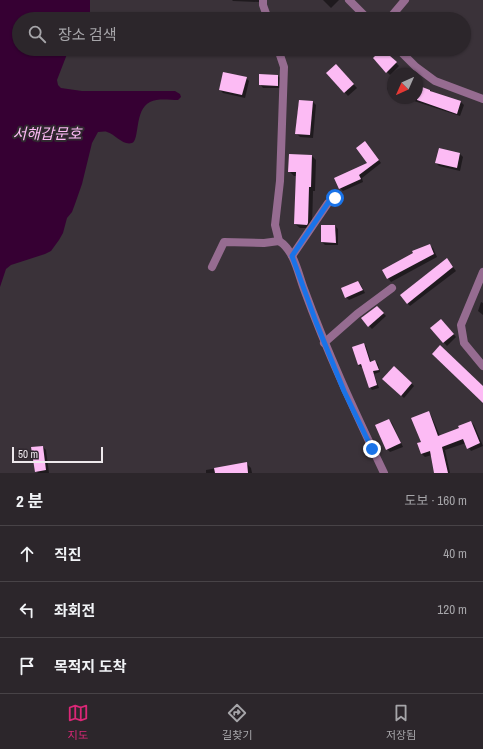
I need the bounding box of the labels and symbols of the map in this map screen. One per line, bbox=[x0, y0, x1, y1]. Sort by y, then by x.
north arrow bbox=[387, 68, 423, 104]
water label: 서해갑문호 bbox=[12, 123, 83, 144]
route start bbox=[326, 189, 344, 207]
route end bbox=[363, 440, 381, 458]
scale bar bbox=[12, 445, 103, 464]

